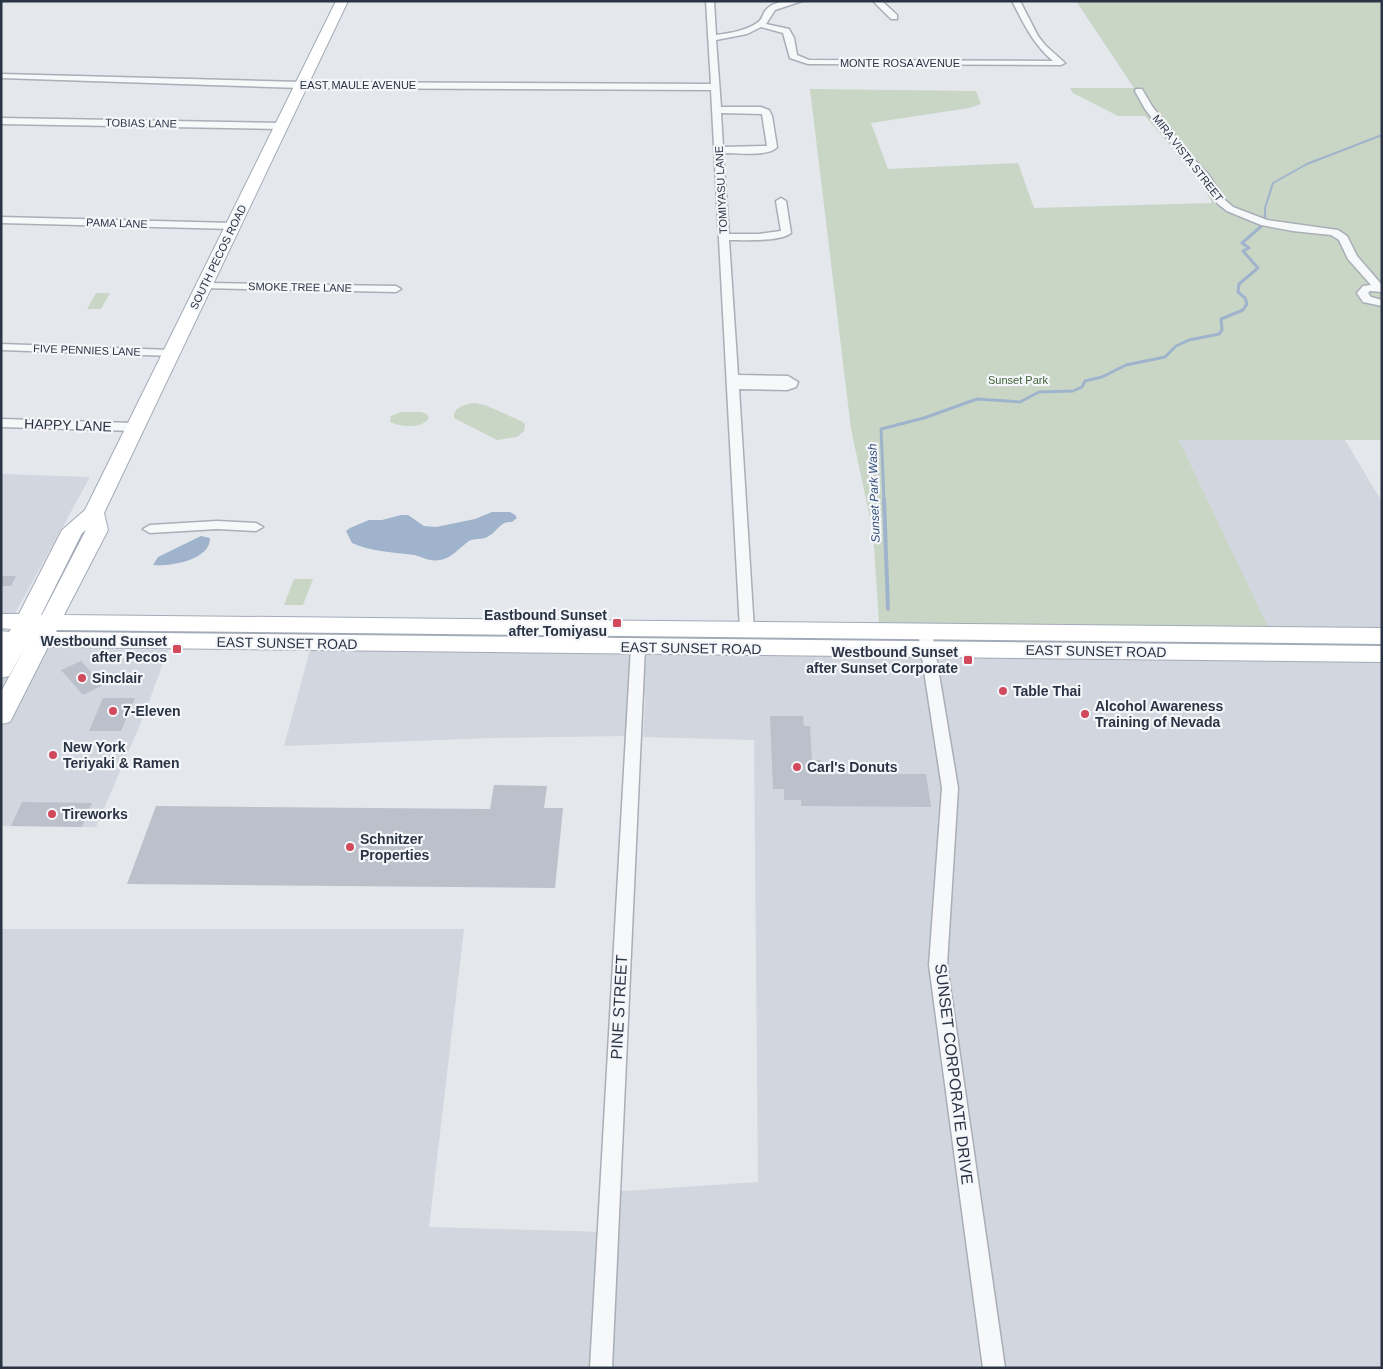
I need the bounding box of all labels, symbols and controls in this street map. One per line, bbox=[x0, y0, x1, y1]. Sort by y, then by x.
street label: MONTE ROSA AVENUE bbox=[840, 57, 960, 69]
street label: EAST MAULE AVENUE bbox=[300, 79, 416, 91]
street label: MIRA VISTA STREET bbox=[1150, 112, 1226, 204]
street label: TOBIAS LANE bbox=[105, 116, 177, 130]
street label: TOMIYASU LANE bbox=[713, 146, 729, 234]
street label: SOUTH PECOS ROAD bbox=[187, 203, 249, 311]
street label: PAMA LANE bbox=[86, 216, 148, 230]
street label: SMOKE TREE LANE bbox=[248, 280, 352, 294]
street label: FIVE PENNIES LANE bbox=[33, 342, 141, 358]
park label: Sunset Park bbox=[988, 374, 1048, 386]
street label: HAPPY LANE bbox=[24, 415, 112, 435]
water label: Sunset Park Wash bbox=[865, 443, 883, 543]
place label: Eastbound Sunset after Tomiyasu bbox=[484, 607, 607, 639]
marker: Eastbound Sunset after Tomiyasu bbox=[611, 617, 623, 629]
place label: Westbound Sunset after Pecos bbox=[40, 633, 167, 665]
street label: EAST SUNSET ROAD bbox=[216, 634, 358, 652]
street label: EAST SUNSET ROAD bbox=[620, 639, 762, 657]
street label: EAST SUNSET ROAD bbox=[1025, 642, 1167, 660]
marker: Westbound Sunset after Pecos bbox=[171, 643, 183, 655]
place label: Westbound Sunset after Sunset Corporate bbox=[806, 644, 958, 676]
marker: Westbound Sunset after Sunset Corporate bbox=[962, 654, 974, 666]
place label: Sinclair bbox=[92, 670, 143, 686]
marker: Sinclair bbox=[76, 672, 88, 684]
place label: Table Thai bbox=[1013, 683, 1081, 699]
marker: Table Thai bbox=[997, 685, 1009, 697]
place label: Alcohol Awareness Training of Nevada bbox=[1095, 698, 1224, 730]
place label: 7-Eleven bbox=[123, 703, 181, 719]
marker: 7-Eleven bbox=[107, 705, 119, 717]
marker: Alcohol Awareness Training of Nevada bbox=[1079, 708, 1091, 720]
place label: New York Teriyaki & Ramen bbox=[63, 739, 179, 771]
marker: New York Teriyaki & Ramen bbox=[47, 749, 59, 761]
place label: Carl's Donuts bbox=[807, 759, 898, 775]
marker: Carl's Donuts bbox=[791, 761, 803, 773]
place label: Tireworks bbox=[62, 806, 128, 822]
marker: Tireworks bbox=[46, 808, 58, 820]
place label: Schnitzer Properties bbox=[360, 831, 429, 863]
marker: Schnitzer Properties bbox=[344, 841, 356, 853]
street label: PINE STREET bbox=[608, 954, 630, 1060]
street label: SUNSET CORPORATE DRIVE bbox=[932, 963, 976, 1185]

